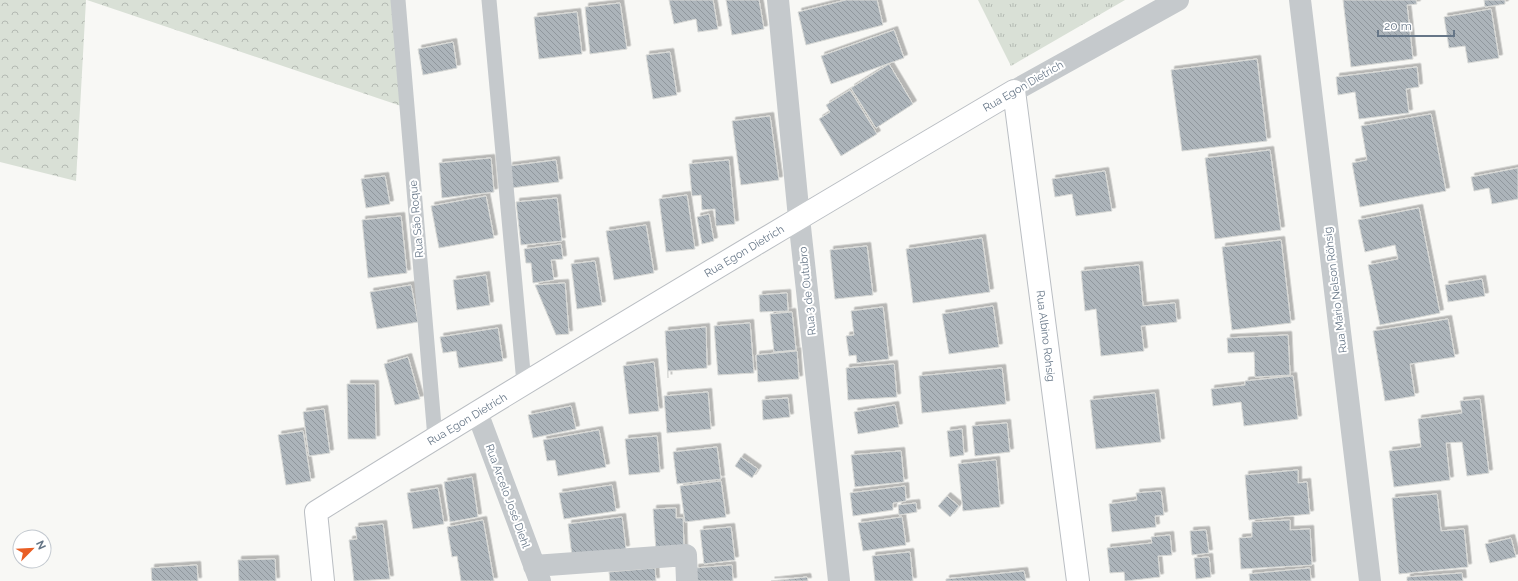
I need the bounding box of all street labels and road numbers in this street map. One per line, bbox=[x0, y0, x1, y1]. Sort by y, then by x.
street label: Rua Egon Dietrich bbox=[981, 58, 1066, 115]
street label: Rua São Roque bbox=[407, 179, 426, 258]
street label: Rua Egon Dietrich bbox=[702, 223, 786, 280]
street label: Rua Mário Nelson Röhsig bbox=[1321, 226, 1350, 354]
street label: Rua 3 de Outubro bbox=[796, 245, 819, 336]
street label: Rua Albino Rohsig bbox=[1033, 290, 1058, 382]
street label: Rua Egon Dietrich bbox=[425, 391, 509, 448]
street label: Rua Arcelo José Diehl bbox=[483, 442, 532, 550]

